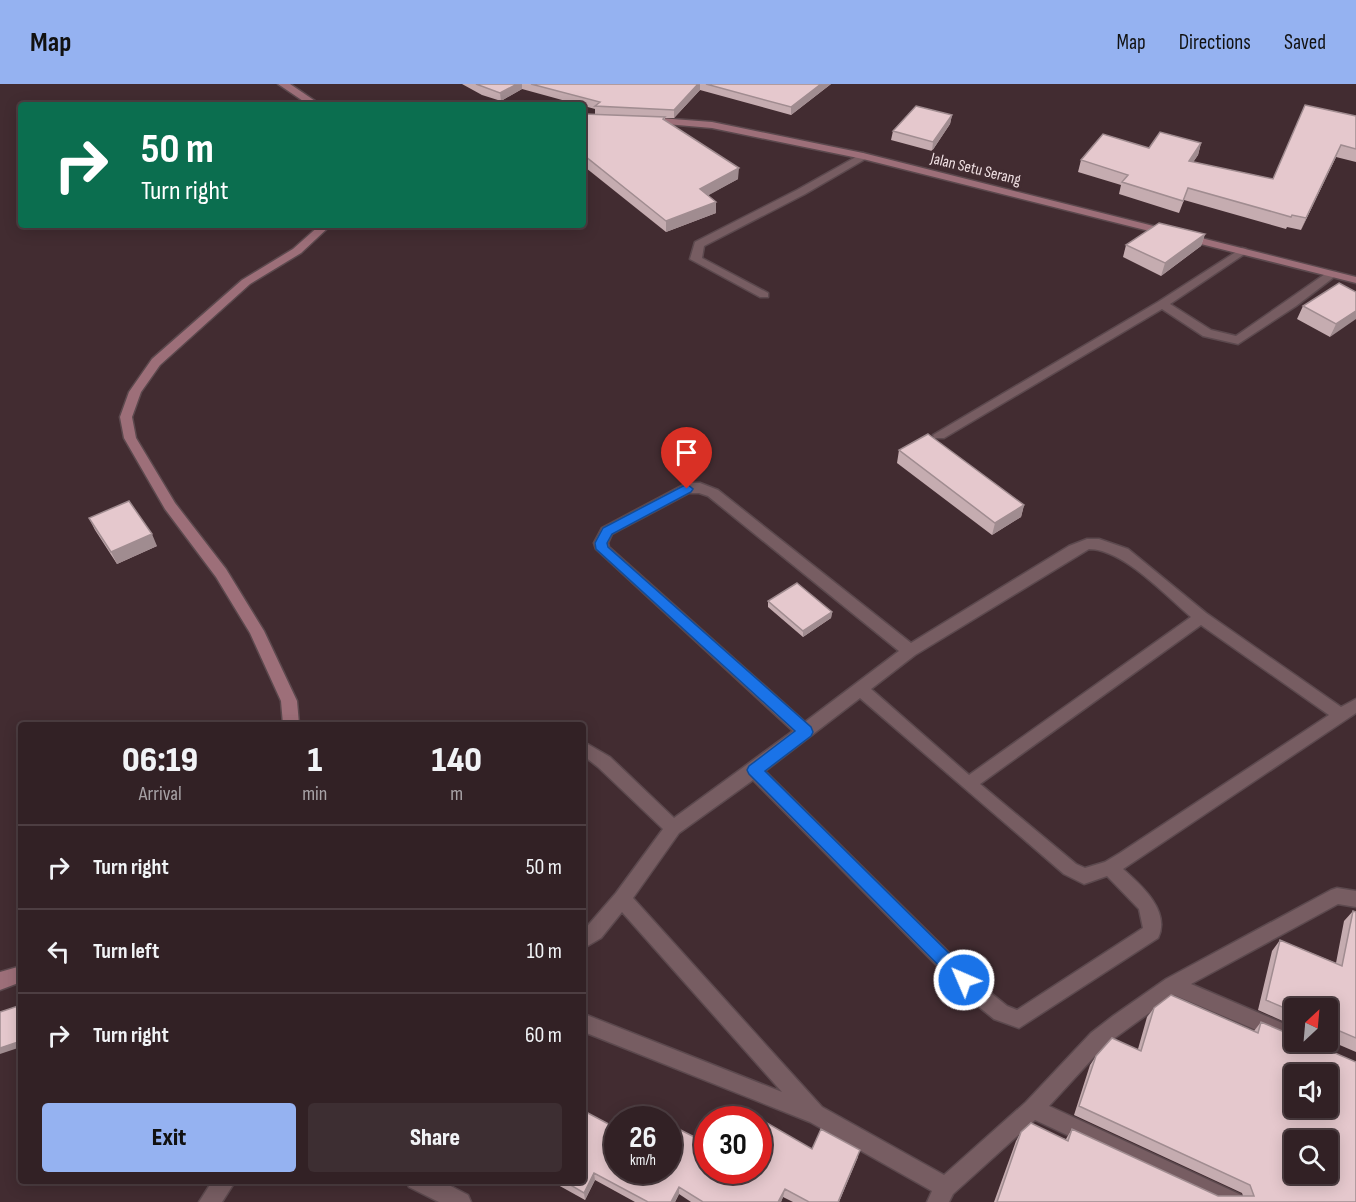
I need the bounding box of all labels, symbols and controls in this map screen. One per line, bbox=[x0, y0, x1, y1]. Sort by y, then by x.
text: Map bbox=[30, 26, 71, 59]
text: Map bbox=[1116, 30, 1146, 55]
text: Directions bbox=[1179, 30, 1251, 55]
text: Saved bbox=[1284, 30, 1326, 55]
text: 50 m bbox=[141, 124, 214, 175]
icon: right bbox=[42, 126, 120, 204]
street label: Jalan Setu Serang bbox=[928, 149, 1023, 190]
text: Turn right bbox=[141, 175, 228, 207]
pin bbox=[661, 427, 712, 489]
icon: arrive bbox=[670, 436, 703, 469]
text: 06:19 bbox=[122, 739, 198, 782]
text: 1 bbox=[307, 739, 322, 782]
text: 140 bbox=[431, 739, 482, 782]
text: Arrival bbox=[139, 782, 182, 806]
text: min bbox=[302, 782, 327, 806]
text: m bbox=[450, 782, 463, 806]
icon: right bbox=[42, 851, 75, 884]
text: Turn right bbox=[93, 854, 169, 881]
text: 50 m bbox=[526, 854, 562, 881]
icon: left bbox=[42, 935, 75, 968]
text: Turn left bbox=[93, 938, 159, 965]
text: 10 m bbox=[527, 938, 562, 965]
position arrow bbox=[932, 948, 996, 1012]
north arrow bbox=[1284, 998, 1338, 1052]
map controls bbox=[1284, 998, 1338, 1184]
icon: right bbox=[42, 1019, 75, 1052]
text: Turn right bbox=[93, 1022, 169, 1049]
text: 60 m bbox=[525, 1022, 562, 1049]
button: sound bbox=[1284, 1064, 1338, 1118]
button: Exit bbox=[42, 1103, 296, 1172]
button: Share bbox=[308, 1103, 562, 1172]
speed limit sign: 30 bbox=[694, 1106, 772, 1184]
text: 26 bbox=[629, 1120, 657, 1156]
button: search bbox=[1284, 1130, 1338, 1184]
text: km/h bbox=[630, 1151, 656, 1170]

